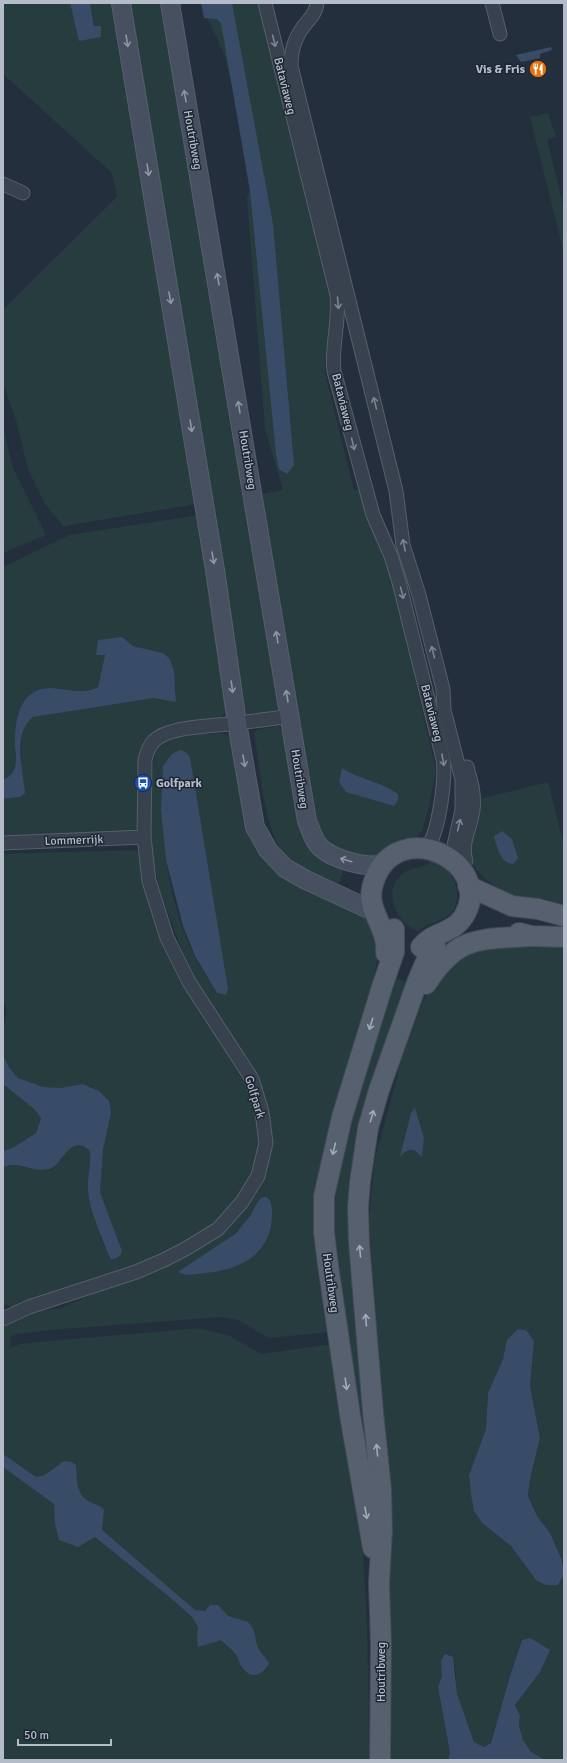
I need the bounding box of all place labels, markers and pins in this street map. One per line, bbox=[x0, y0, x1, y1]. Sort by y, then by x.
restaurant icon: Vis & Fris bbox=[528, 59, 548, 79]
place label: Vis & Fris bbox=[476, 62, 526, 77]
bus stop icon: Golfpark bbox=[133, 773, 153, 793]
place label: Golfpark bbox=[156, 776, 202, 791]

